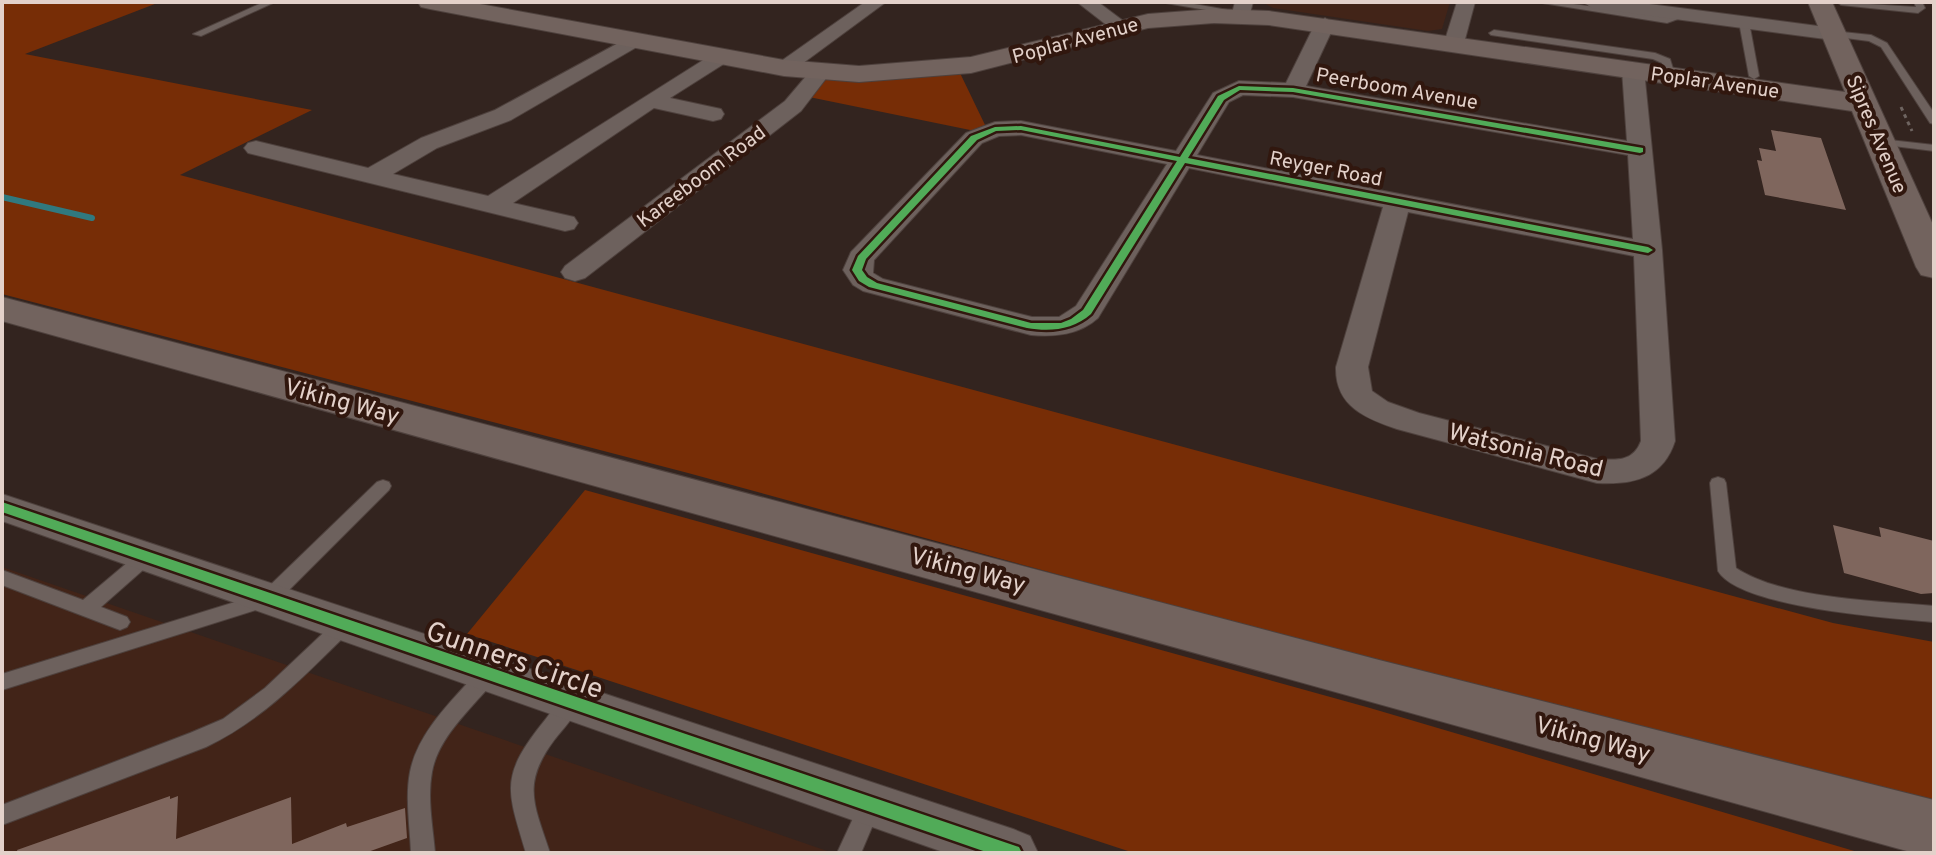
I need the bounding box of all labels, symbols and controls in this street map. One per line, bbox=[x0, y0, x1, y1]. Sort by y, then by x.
street label: Poplar Avenue bbox=[1010, 13, 1141, 71]
street label: Poplar Avenue bbox=[1649, 62, 1781, 106]
street label: Peerboom Avenue bbox=[1314, 63, 1480, 117]
street label: Sipres Avenue bbox=[1839, 72, 1912, 198]
street label: Kareeboom Road bbox=[633, 121, 772, 235]
street label: Reyger Road bbox=[1267, 146, 1384, 194]
street label: Viking Way bbox=[281, 373, 402, 433]
street label: Watsonia Road bbox=[1445, 418, 1606, 486]
street label: Viking Way bbox=[907, 542, 1028, 602]
street label: Gunners Circle bbox=[421, 615, 607, 709]
street label: Viking Way bbox=[1532, 711, 1653, 771]

